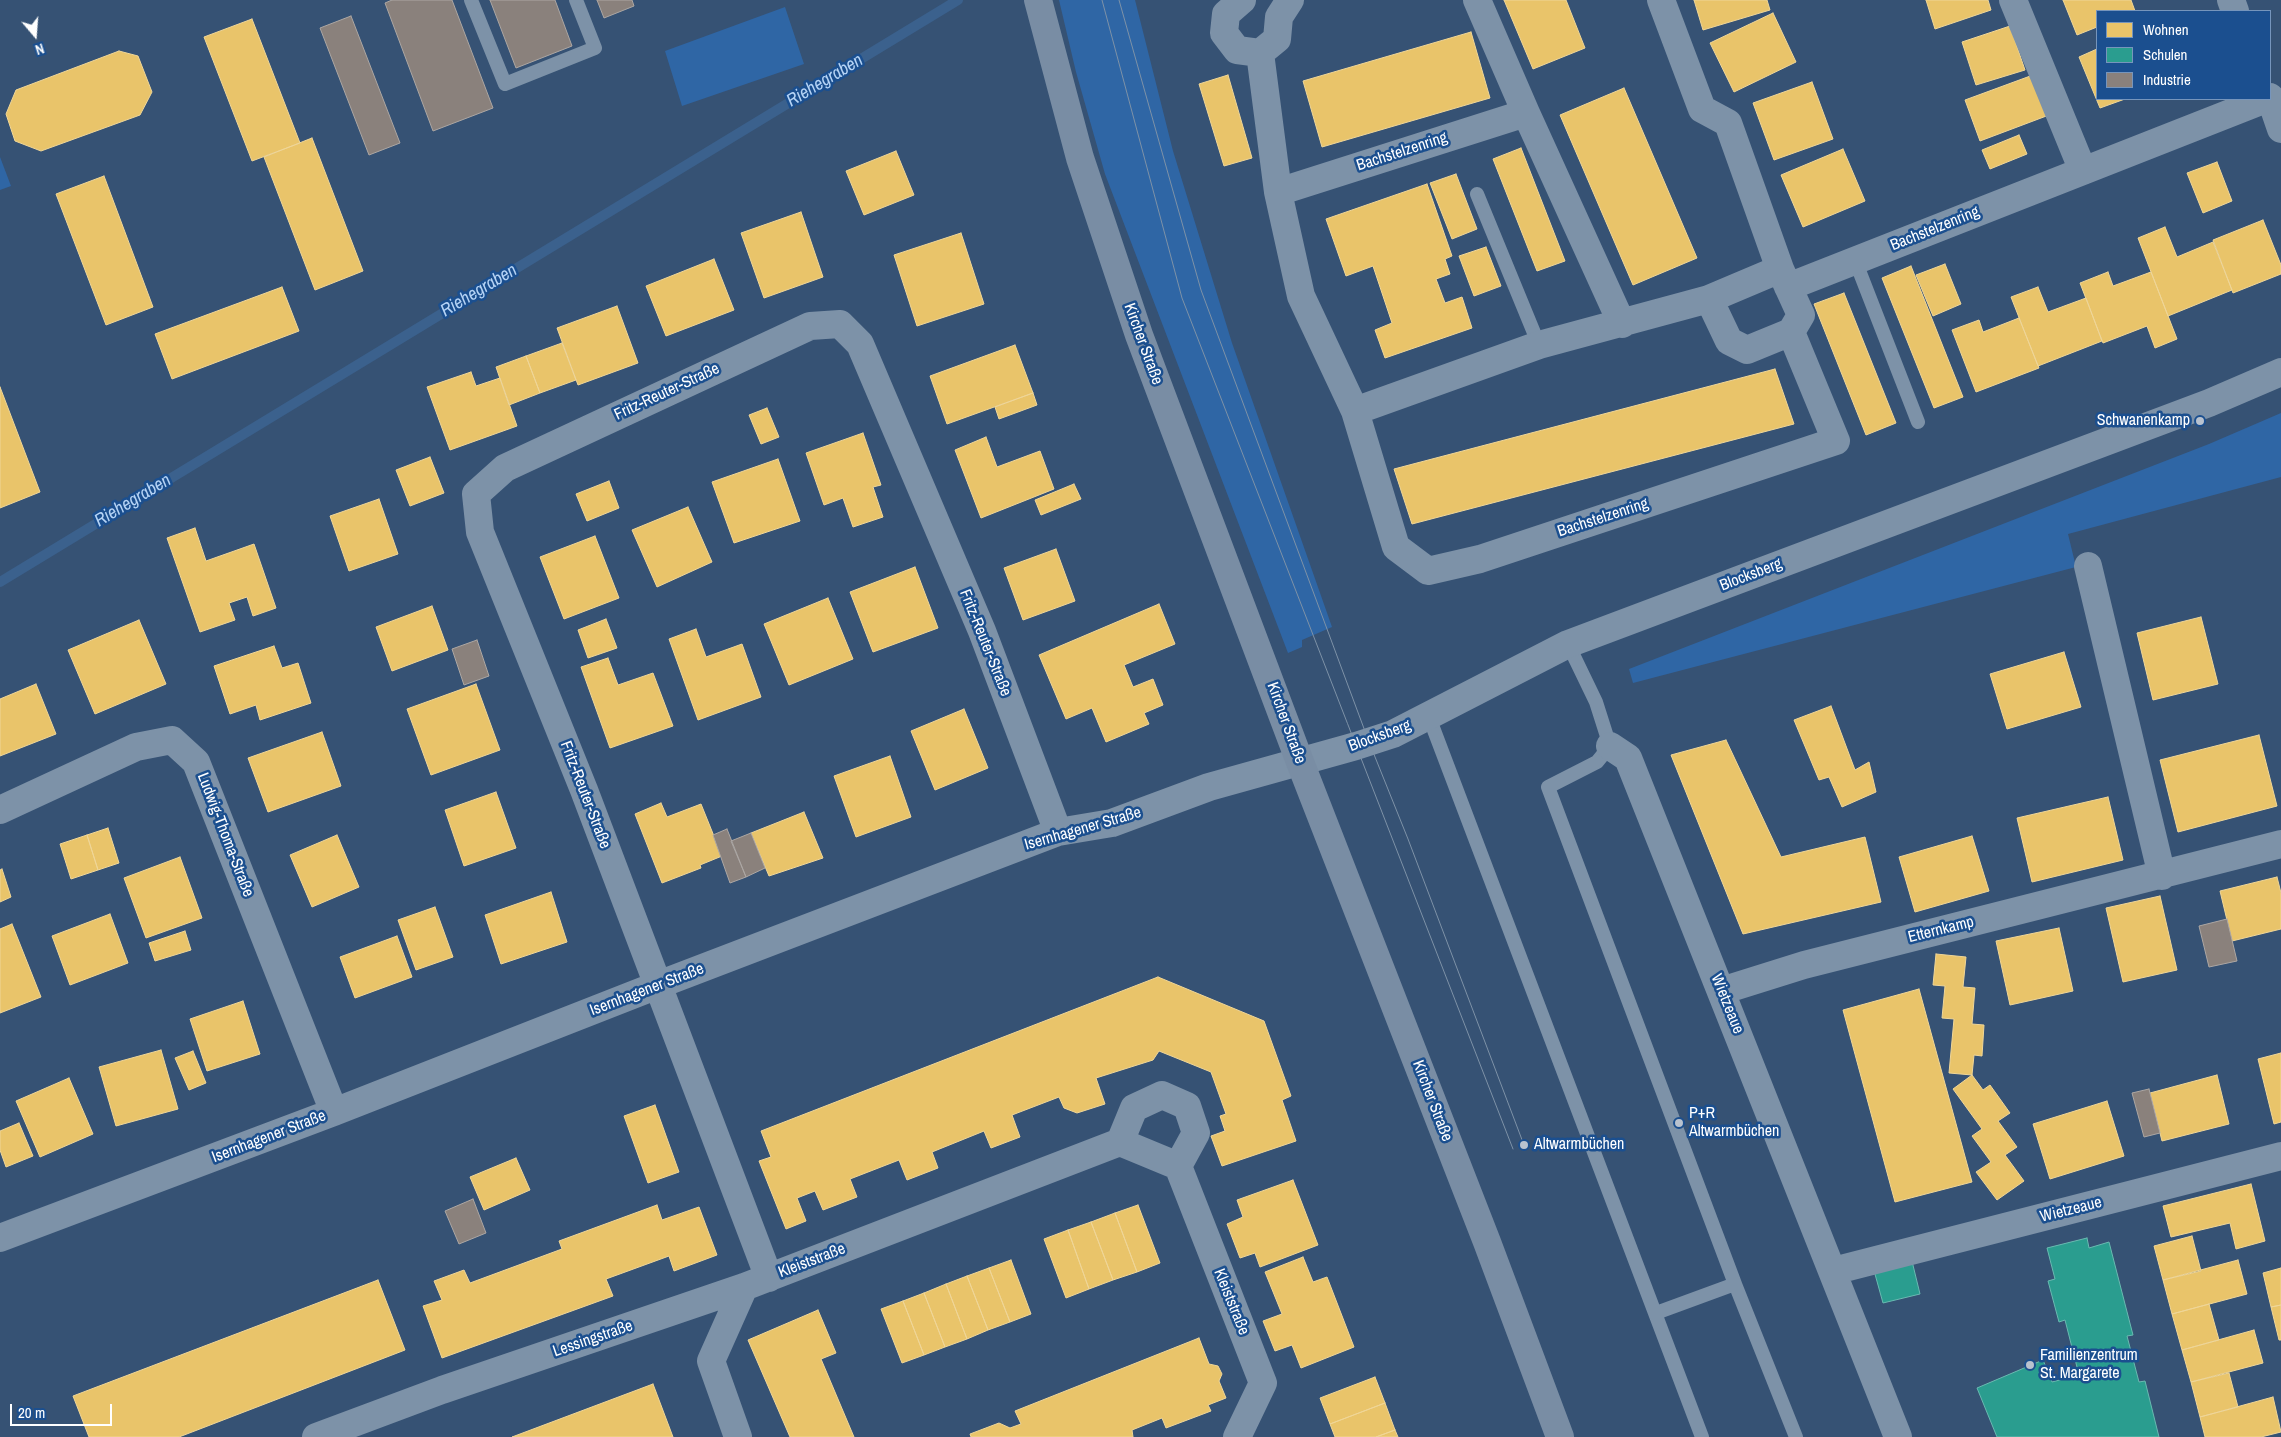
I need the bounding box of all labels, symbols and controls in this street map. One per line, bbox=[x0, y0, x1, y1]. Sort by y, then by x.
north arrow bbox=[10, 10, 60, 60]
legend bbox=[2096, 10, 2271, 100]
text: Wohnen bbox=[2143, 19, 2189, 40]
text: N bbox=[33, 39, 46, 59]
text: Schulen bbox=[2143, 44, 2187, 65]
water label: Riehegraben bbox=[783, 50, 867, 112]
text: Industrie bbox=[2143, 69, 2191, 90]
street label: Bachstelzenring bbox=[1354, 128, 1450, 176]
street label: Bachstelzenring bbox=[1888, 202, 1982, 256]
water label: Riehegraben bbox=[437, 260, 521, 322]
street label: Kircher Straße bbox=[1119, 301, 1167, 387]
street label: Fritz-Reuter-Straße bbox=[611, 359, 723, 425]
place label: Schwanenkamp bbox=[2097, 411, 2190, 431]
marker: Schwanenkamp bbox=[2194, 415, 2206, 427]
water label: Riehegraben bbox=[91, 470, 175, 532]
street label: Bachstelzenring bbox=[1555, 494, 1651, 542]
street label: Blocksberg bbox=[1717, 554, 1785, 596]
street label: Fritz-Reuter-Straße bbox=[955, 587, 1015, 699]
street label: Kircher Straße bbox=[1262, 680, 1310, 766]
street label: Blocksberg bbox=[1346, 716, 1414, 756]
street label: Fritz-Reuter-Straße bbox=[556, 738, 614, 852]
street label: Ludwig-Thoma-Straße bbox=[193, 770, 257, 900]
street label: Isernhagener Straße bbox=[1023, 803, 1143, 855]
street label: Etternkamp bbox=[1906, 913, 1976, 947]
street label: Isernhagener Straße bbox=[587, 959, 707, 1021]
street label: Wietzeaue bbox=[1706, 971, 1748, 1037]
street label: Kircher Straße bbox=[1408, 1058, 1456, 1144]
place label: P+R Altwarmbüchen bbox=[1689, 1104, 1779, 1142]
street label: Isernhagener Straße bbox=[209, 1106, 329, 1168]
marker: P+R Altwarmbüchen bbox=[1673, 1117, 1685, 1129]
place label: Altwarmbüchen bbox=[1534, 1135, 1624, 1155]
marker: Altwarmbüchen bbox=[1518, 1139, 1530, 1151]
street label: Wietzeaue bbox=[2038, 1193, 2104, 1227]
street label: Kleiststraße bbox=[776, 1239, 848, 1283]
street label: Kleiststraße bbox=[1209, 1266, 1253, 1338]
street label: Lessingstraße bbox=[551, 1316, 635, 1362]
place label: Familienzentrum St. Margarete bbox=[2040, 1346, 2138, 1384]
marker: Familienzentrum St. Margarete bbox=[2024, 1359, 2036, 1371]
scale bar bbox=[12, 1394, 115, 1426]
text: 20 m bbox=[18, 1402, 45, 1423]

